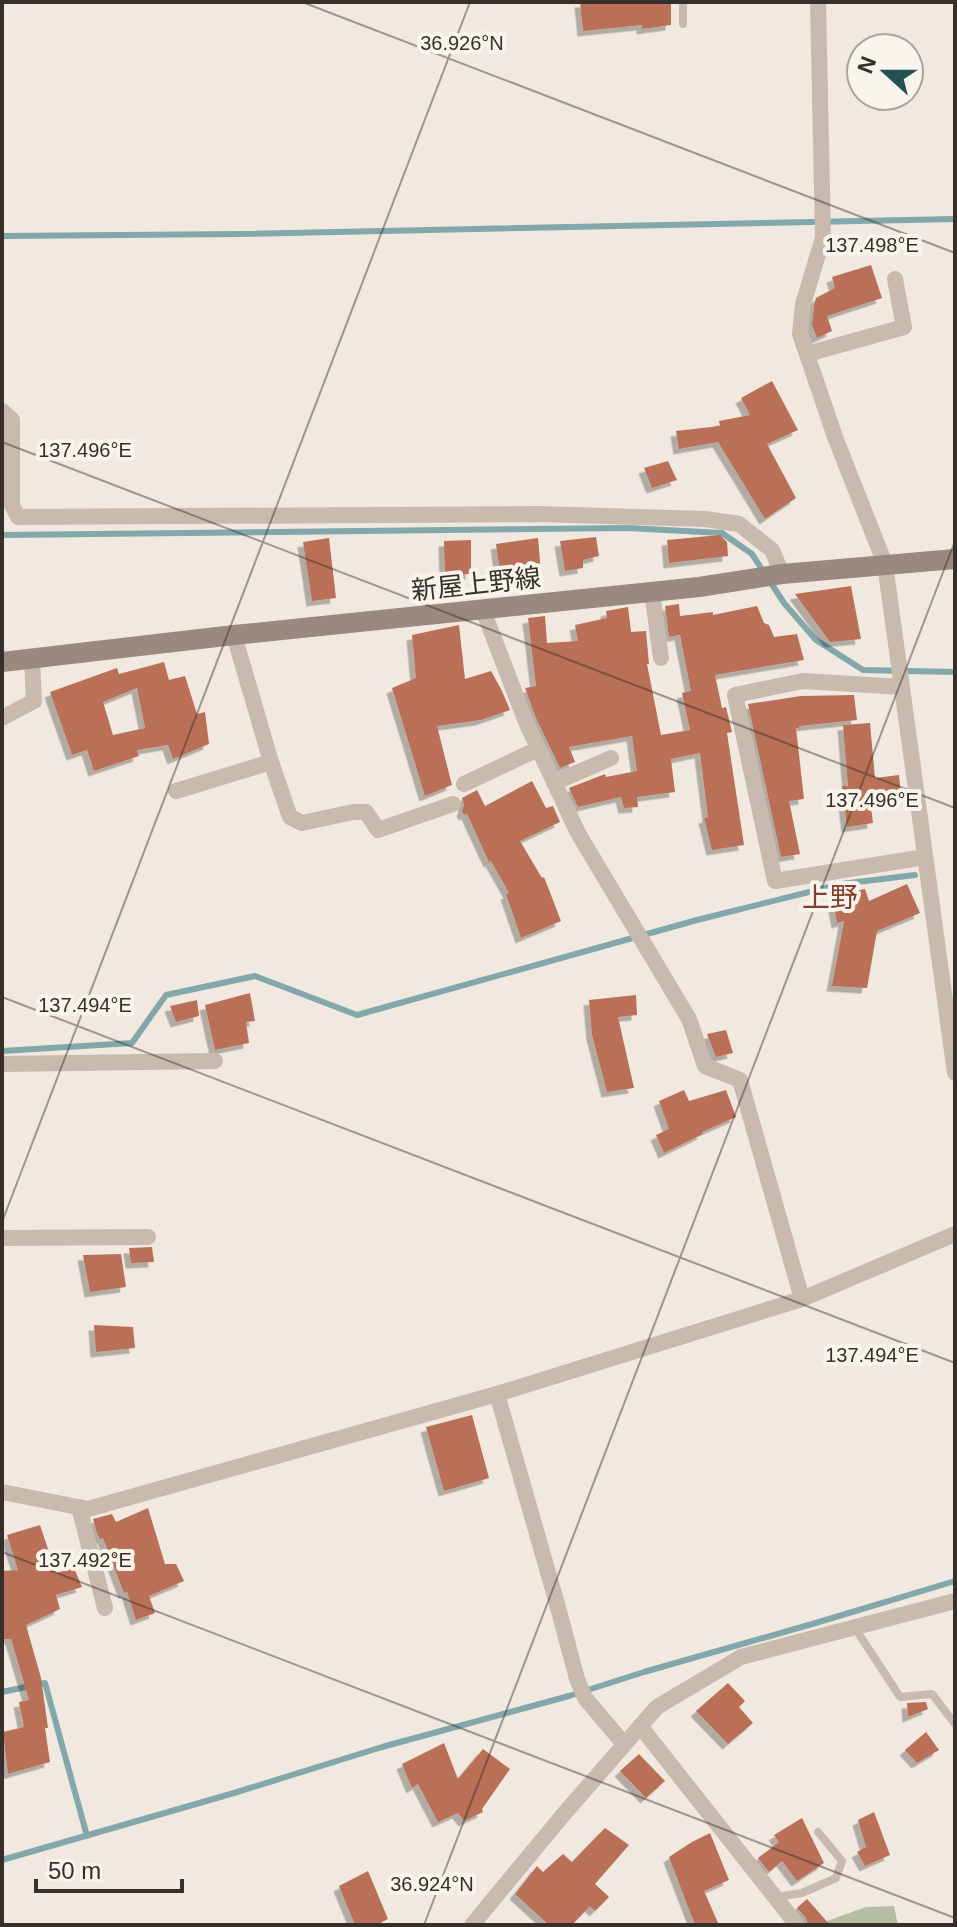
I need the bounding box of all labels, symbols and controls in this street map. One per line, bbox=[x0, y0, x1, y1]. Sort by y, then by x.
text: 36.926°N bbox=[420, 32, 504, 54]
north arrow bbox=[845, 32, 925, 112]
text: N bbox=[852, 53, 881, 77]
text: 137.498°E bbox=[825, 234, 919, 256]
text: 137.496°E bbox=[38, 439, 132, 461]
street label: 新屋上野線 bbox=[410, 562, 542, 606]
text: 137.496°E bbox=[825, 789, 919, 811]
district label: 上野 bbox=[802, 882, 858, 913]
text: 137.494°E bbox=[38, 994, 132, 1016]
text: 137.494°E bbox=[825, 1344, 919, 1366]
text: 137.492°E bbox=[38, 1549, 132, 1571]
scale bar bbox=[36, 1843, 182, 1893]
text: 50 m bbox=[48, 1857, 101, 1884]
text: 36.924°N bbox=[390, 1873, 474, 1895]

